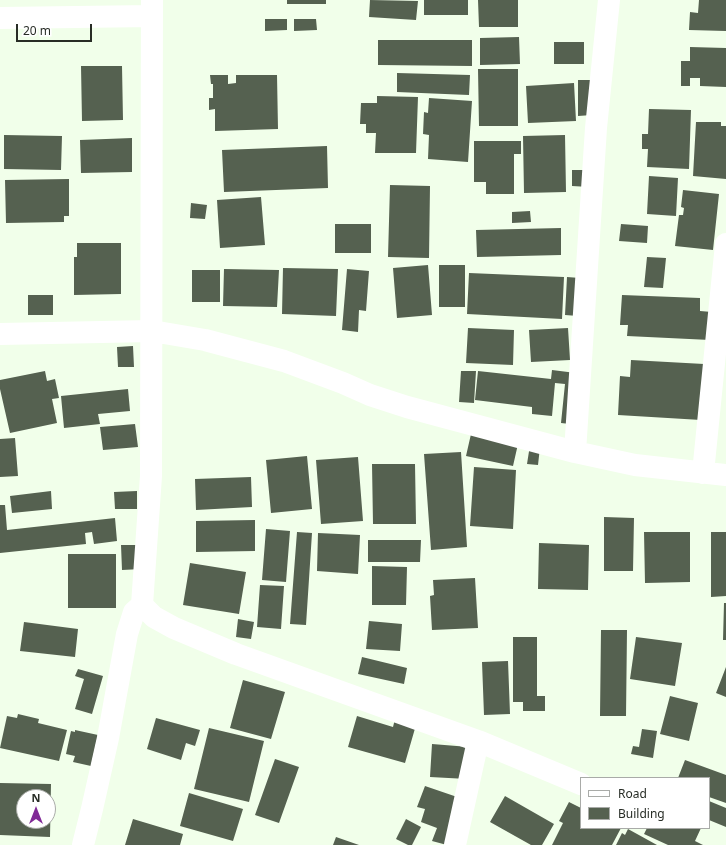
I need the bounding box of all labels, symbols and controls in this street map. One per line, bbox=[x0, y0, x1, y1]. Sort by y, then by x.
scale bar bbox=[18, 16, 94, 42]
text: 20 m bbox=[23, 22, 51, 39]
legend bbox=[580, 777, 710, 829]
text: Road bbox=[618, 785, 647, 802]
north arrow bbox=[16, 789, 56, 829]
text: N bbox=[32, 790, 40, 805]
text: Building bbox=[618, 805, 665, 822]

